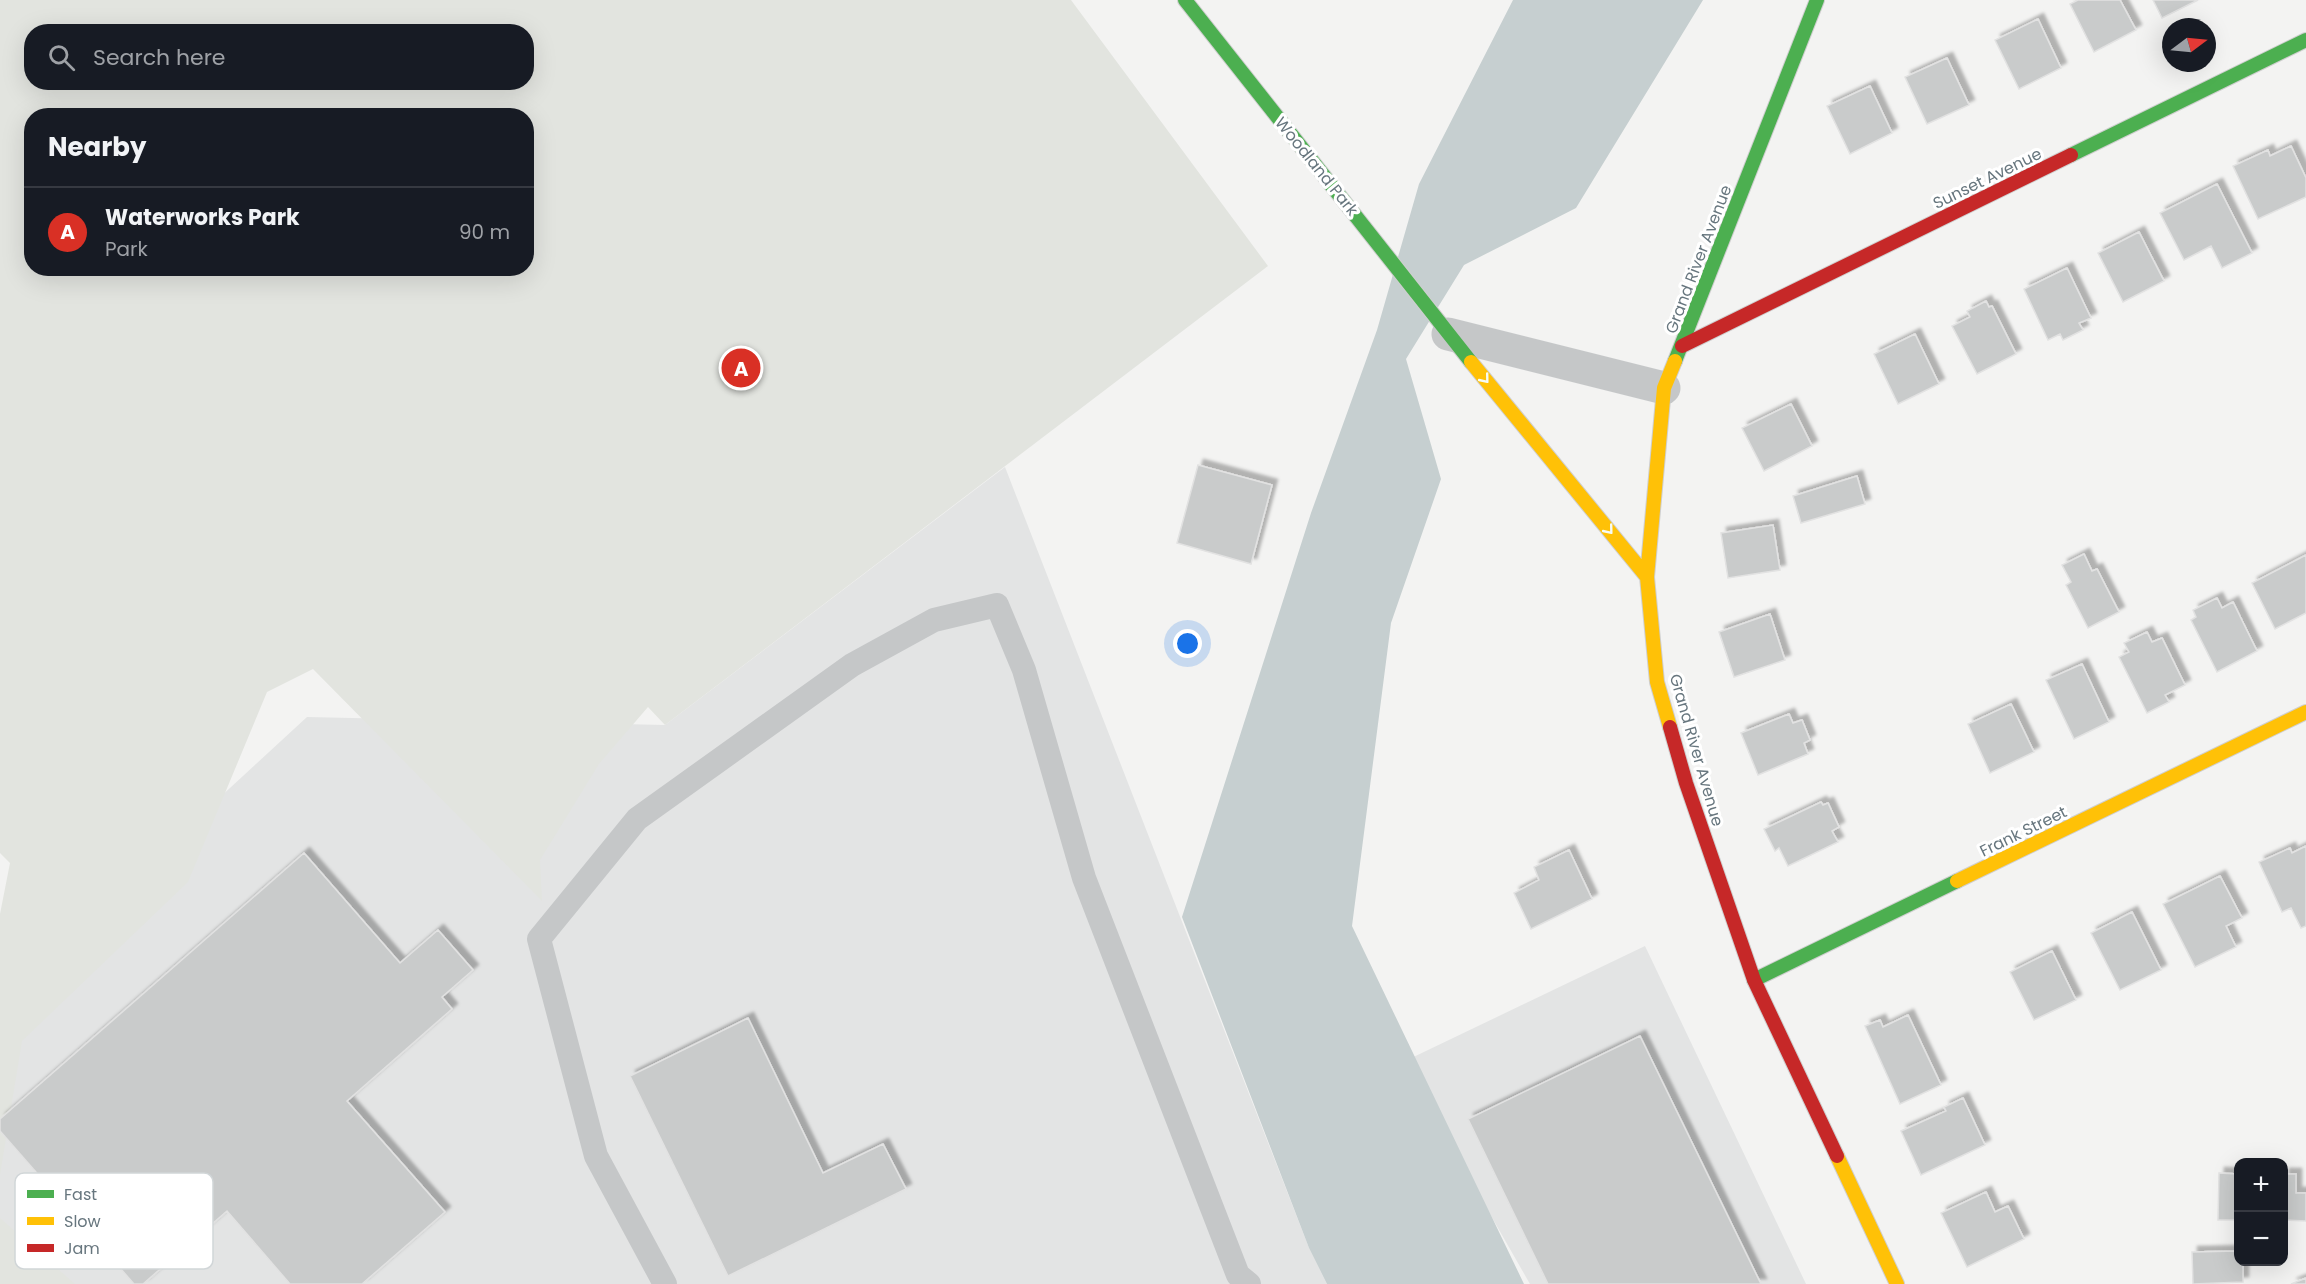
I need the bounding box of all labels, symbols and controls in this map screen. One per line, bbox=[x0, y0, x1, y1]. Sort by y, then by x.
north arrow bbox=[2162, 18, 2216, 72]
search box bbox=[24, 24, 534, 90]
icon: search bbox=[45, 41, 78, 74]
text: Search here bbox=[93, 42, 226, 73]
street label: Woodland Park bbox=[1270, 112, 1364, 221]
text: Nearby bbox=[48, 129, 146, 165]
street label: Sunset Avenue bbox=[1929, 142, 2046, 215]
street label: Grand River Avenue bbox=[1660, 181, 1737, 337]
text: Waterworks Park bbox=[105, 202, 300, 233]
text: A bbox=[60, 218, 75, 246]
text: 90 m bbox=[459, 218, 510, 246]
text: Park bbox=[105, 235, 148, 263]
pin: A bbox=[722, 346, 760, 391]
one-way arrow bbox=[1478, 372, 1489, 383]
one-way arrow bbox=[1601, 523, 1612, 534]
your location bbox=[1173, 629, 1202, 658]
street label: Grand River Avenue bbox=[1664, 671, 1729, 829]
street label: Frank Street bbox=[1976, 800, 2071, 862]
map controls bbox=[2234, 1158, 2288, 1266]
button: + bbox=[2234, 1158, 2288, 1212]
legend bbox=[15, 1173, 213, 1269]
text: Fast bbox=[64, 1183, 97, 1206]
text: Slow bbox=[64, 1210, 101, 1233]
button: − bbox=[2234, 1212, 2288, 1266]
text: Jam bbox=[64, 1237, 100, 1260]

